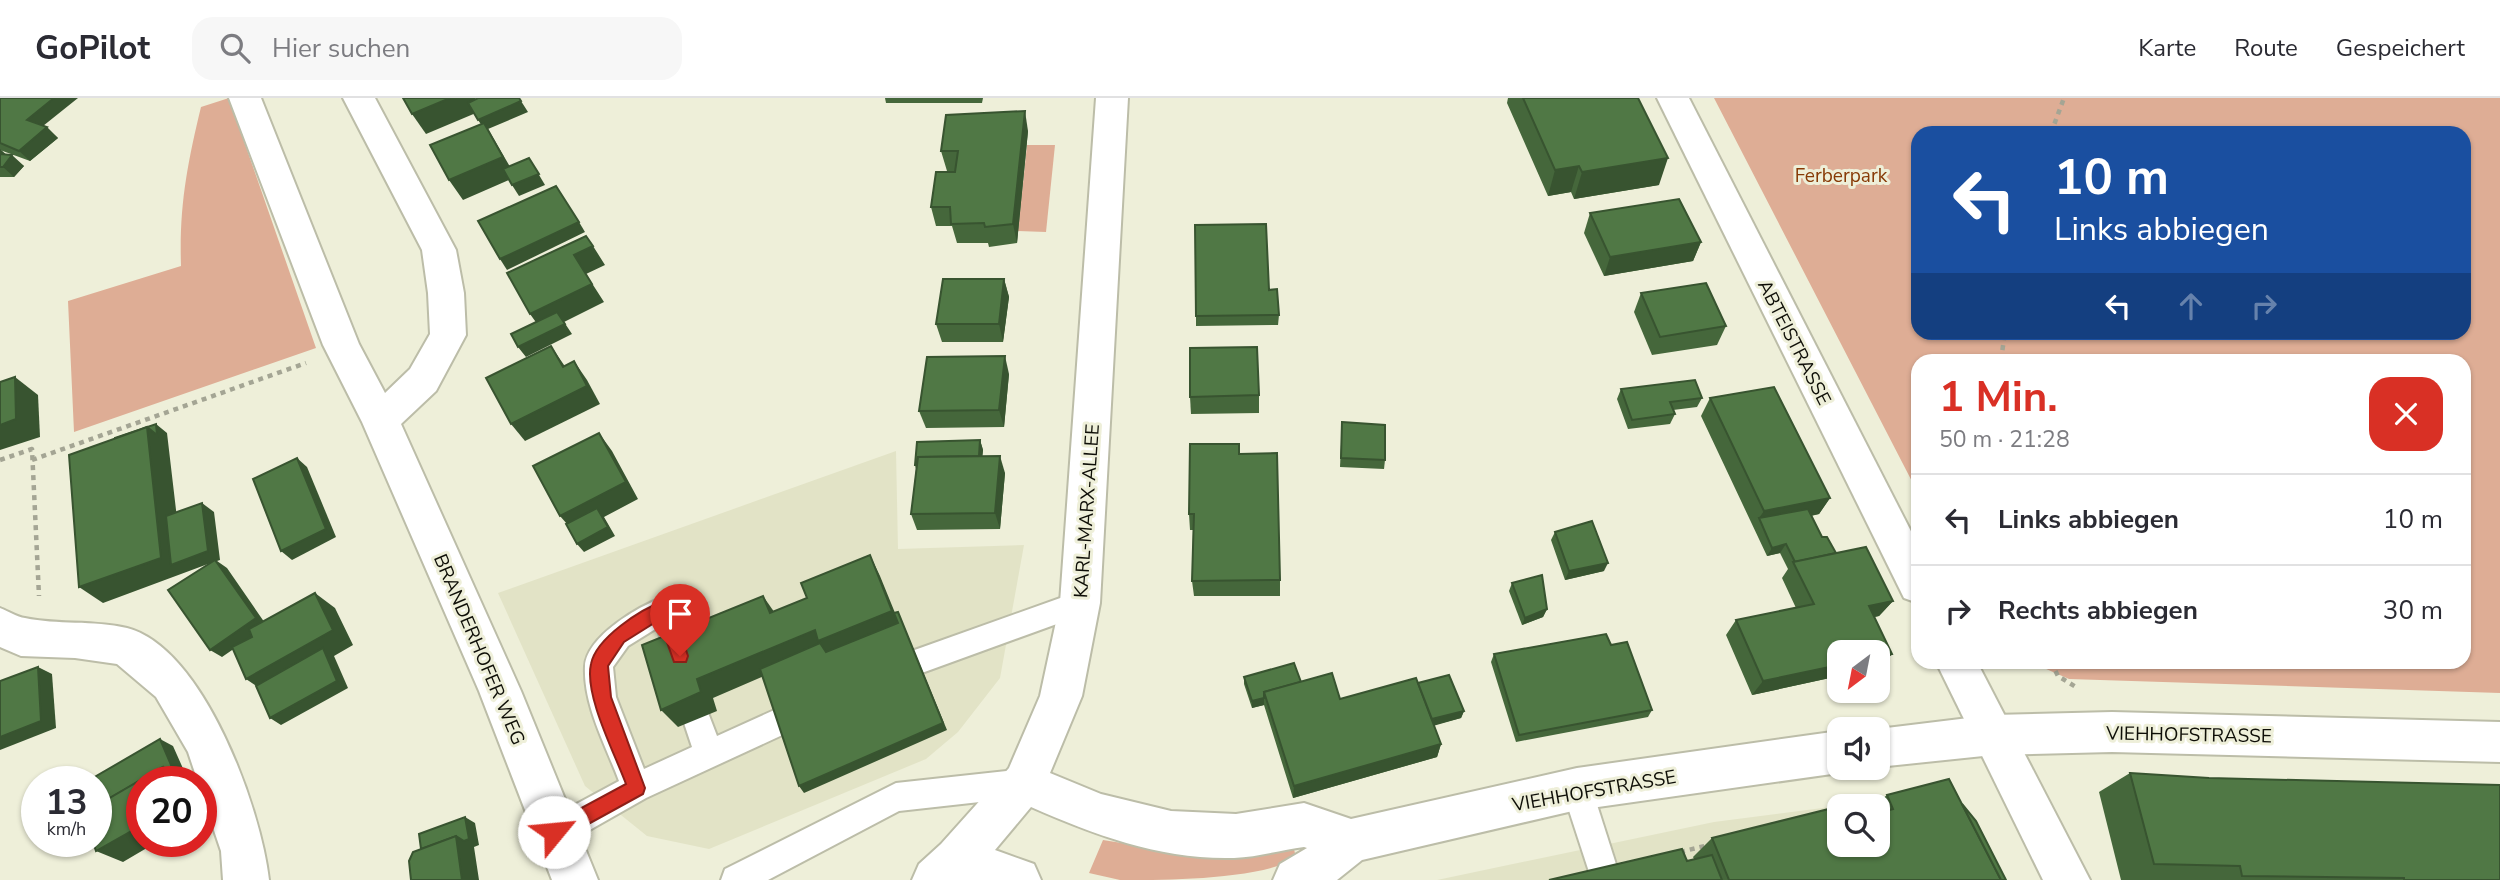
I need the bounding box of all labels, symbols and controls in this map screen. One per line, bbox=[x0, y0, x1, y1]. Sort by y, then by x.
search box bbox=[192, 17, 682, 80]
text: GoPilot bbox=[35, 26, 150, 71]
icon: search bbox=[216, 29, 254, 67]
text: Hier suchen bbox=[272, 31, 410, 66]
text: Karte bbox=[2138, 32, 2196, 64]
text: Route bbox=[2234, 32, 2298, 64]
text: Gespeichert bbox=[2336, 32, 2465, 64]
text: 10 m bbox=[2054, 144, 2169, 211]
icon: left bbox=[1939, 154, 2030, 245]
park label: Ferberpark bbox=[1795, 163, 1888, 189]
text: Links abbiegen bbox=[2054, 208, 2269, 251]
street label: ABTEISTRASSE bbox=[1751, 275, 1837, 410]
icon: left bbox=[2099, 287, 2137, 325]
icon: ahead bbox=[2172, 287, 2210, 325]
icon: right bbox=[2245, 287, 2283, 325]
text: 1 Min. bbox=[1939, 369, 2058, 426]
button: close bbox=[2369, 377, 2443, 451]
street label: KARL-MARX-ALLEE bbox=[1068, 423, 1106, 599]
text: 50 m · 21:28 bbox=[1939, 424, 2070, 455]
icon: left bbox=[1939, 501, 1977, 539]
text: Links abbiegen bbox=[1998, 502, 2179, 537]
text: 10 m bbox=[2383, 502, 2443, 537]
street label: BRANDERHOFER WEG bbox=[427, 550, 531, 749]
pin bbox=[650, 584, 710, 656]
icon: right bbox=[1939, 592, 1977, 630]
text: Rechts abbiegen bbox=[1998, 593, 2198, 628]
text: 30 m bbox=[2383, 593, 2443, 628]
icon: arrive bbox=[661, 595, 699, 633]
north arrow bbox=[1827, 640, 1890, 704]
map controls bbox=[1827, 640, 1890, 857]
button: sound bbox=[1827, 717, 1890, 780]
street label: VIEHHOFSTRASSE bbox=[2105, 721, 2272, 749]
street label: VIEHHOFSTRASSE bbox=[1509, 764, 1678, 818]
speed limit sign: 20 bbox=[126, 766, 217, 857]
text: 13 bbox=[45, 779, 88, 826]
button: search bbox=[1827, 794, 1890, 857]
position arrow bbox=[517, 795, 591, 869]
text: km/h bbox=[47, 817, 86, 841]

